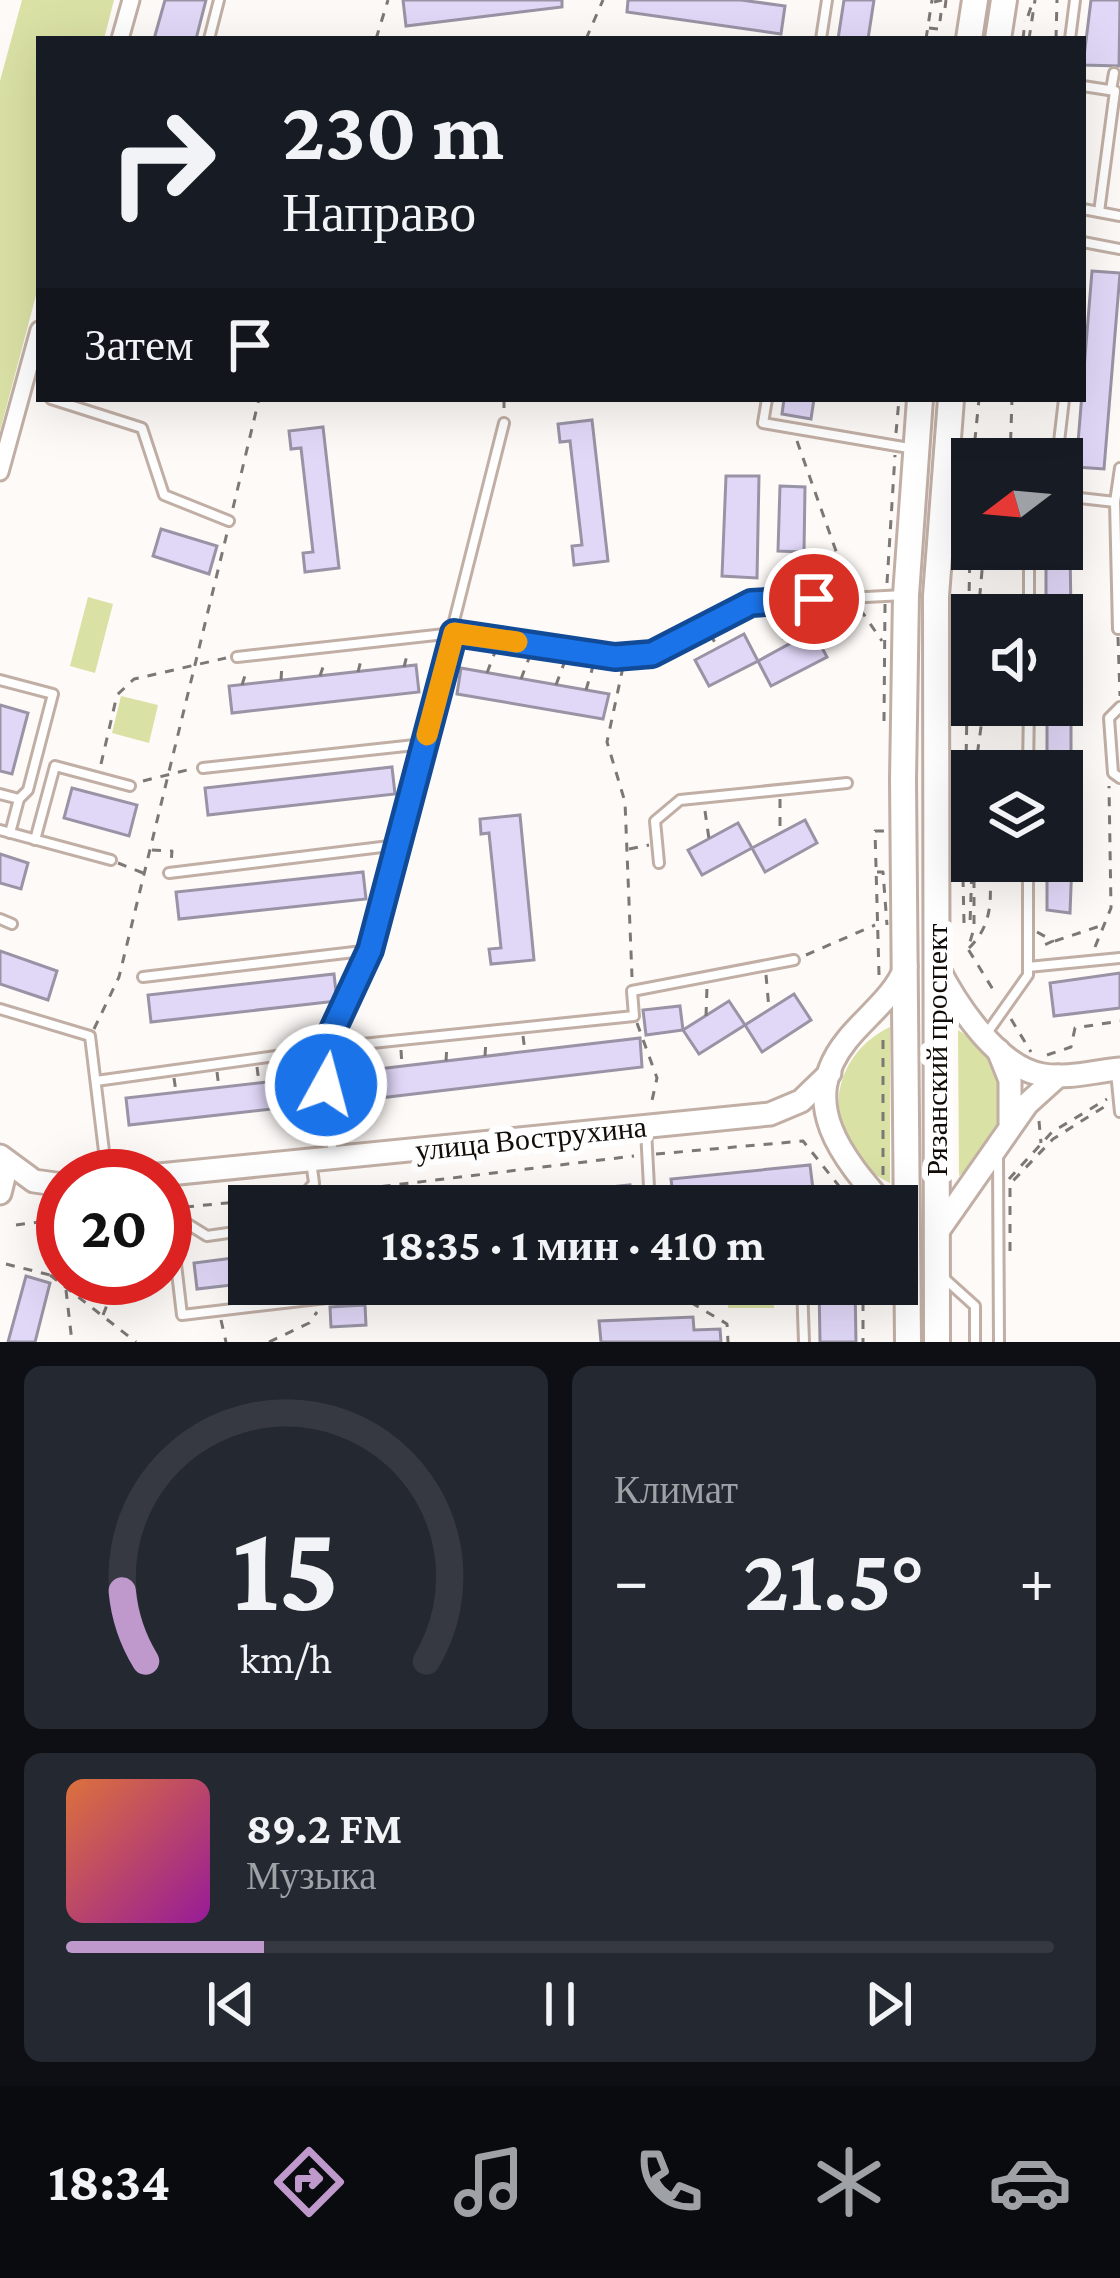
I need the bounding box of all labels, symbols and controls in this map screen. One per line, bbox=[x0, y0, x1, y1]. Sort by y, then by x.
icon: right bbox=[84, 84, 240, 240]
text: 230 m bbox=[282, 84, 504, 177]
text: Направо bbox=[282, 183, 476, 243]
icon: arrive bbox=[217, 312, 283, 378]
text: Затем bbox=[84, 320, 193, 370]
north arrow bbox=[951, 438, 1083, 570]
map controls bbox=[951, 438, 1083, 882]
pin bbox=[763, 548, 865, 650]
icon: arrive bbox=[781, 566, 847, 632]
button: sound bbox=[951, 594, 1083, 726]
button: layers bbox=[951, 750, 1083, 882]
street label: Рязанский проспект bbox=[920, 924, 953, 1176]
position arrow bbox=[263, 1022, 389, 1148]
street label: улица Вострухина bbox=[414, 1109, 648, 1167]
speed limit sign: 20 bbox=[36, 1149, 192, 1305]
text: 18:35 · 1 мин · 410 m bbox=[381, 1220, 765, 1270]
text: Климат bbox=[614, 1468, 738, 1511]
text: 15 bbox=[232, 1498, 340, 1637]
text: 21.5° bbox=[743, 1529, 925, 1629]
text: − bbox=[614, 1543, 649, 1616]
text: + bbox=[1019, 1543, 1054, 1616]
text: km/h bbox=[240, 1634, 332, 1681]
text: 89.2 FM bbox=[246, 1803, 402, 1853]
text: Музыка bbox=[246, 1854, 376, 1897]
icon: previous bbox=[198, 1971, 264, 2037]
icon: pause bbox=[527, 1971, 593, 2037]
icon: next bbox=[856, 1971, 922, 2037]
icon: directions bbox=[267, 2140, 351, 2224]
icon: music bbox=[447, 2140, 531, 2224]
icon: phone bbox=[627, 2140, 711, 2224]
icon: climate bbox=[807, 2140, 891, 2224]
icon: car bbox=[988, 2140, 1072, 2224]
text: 18:34 bbox=[48, 2152, 170, 2212]

